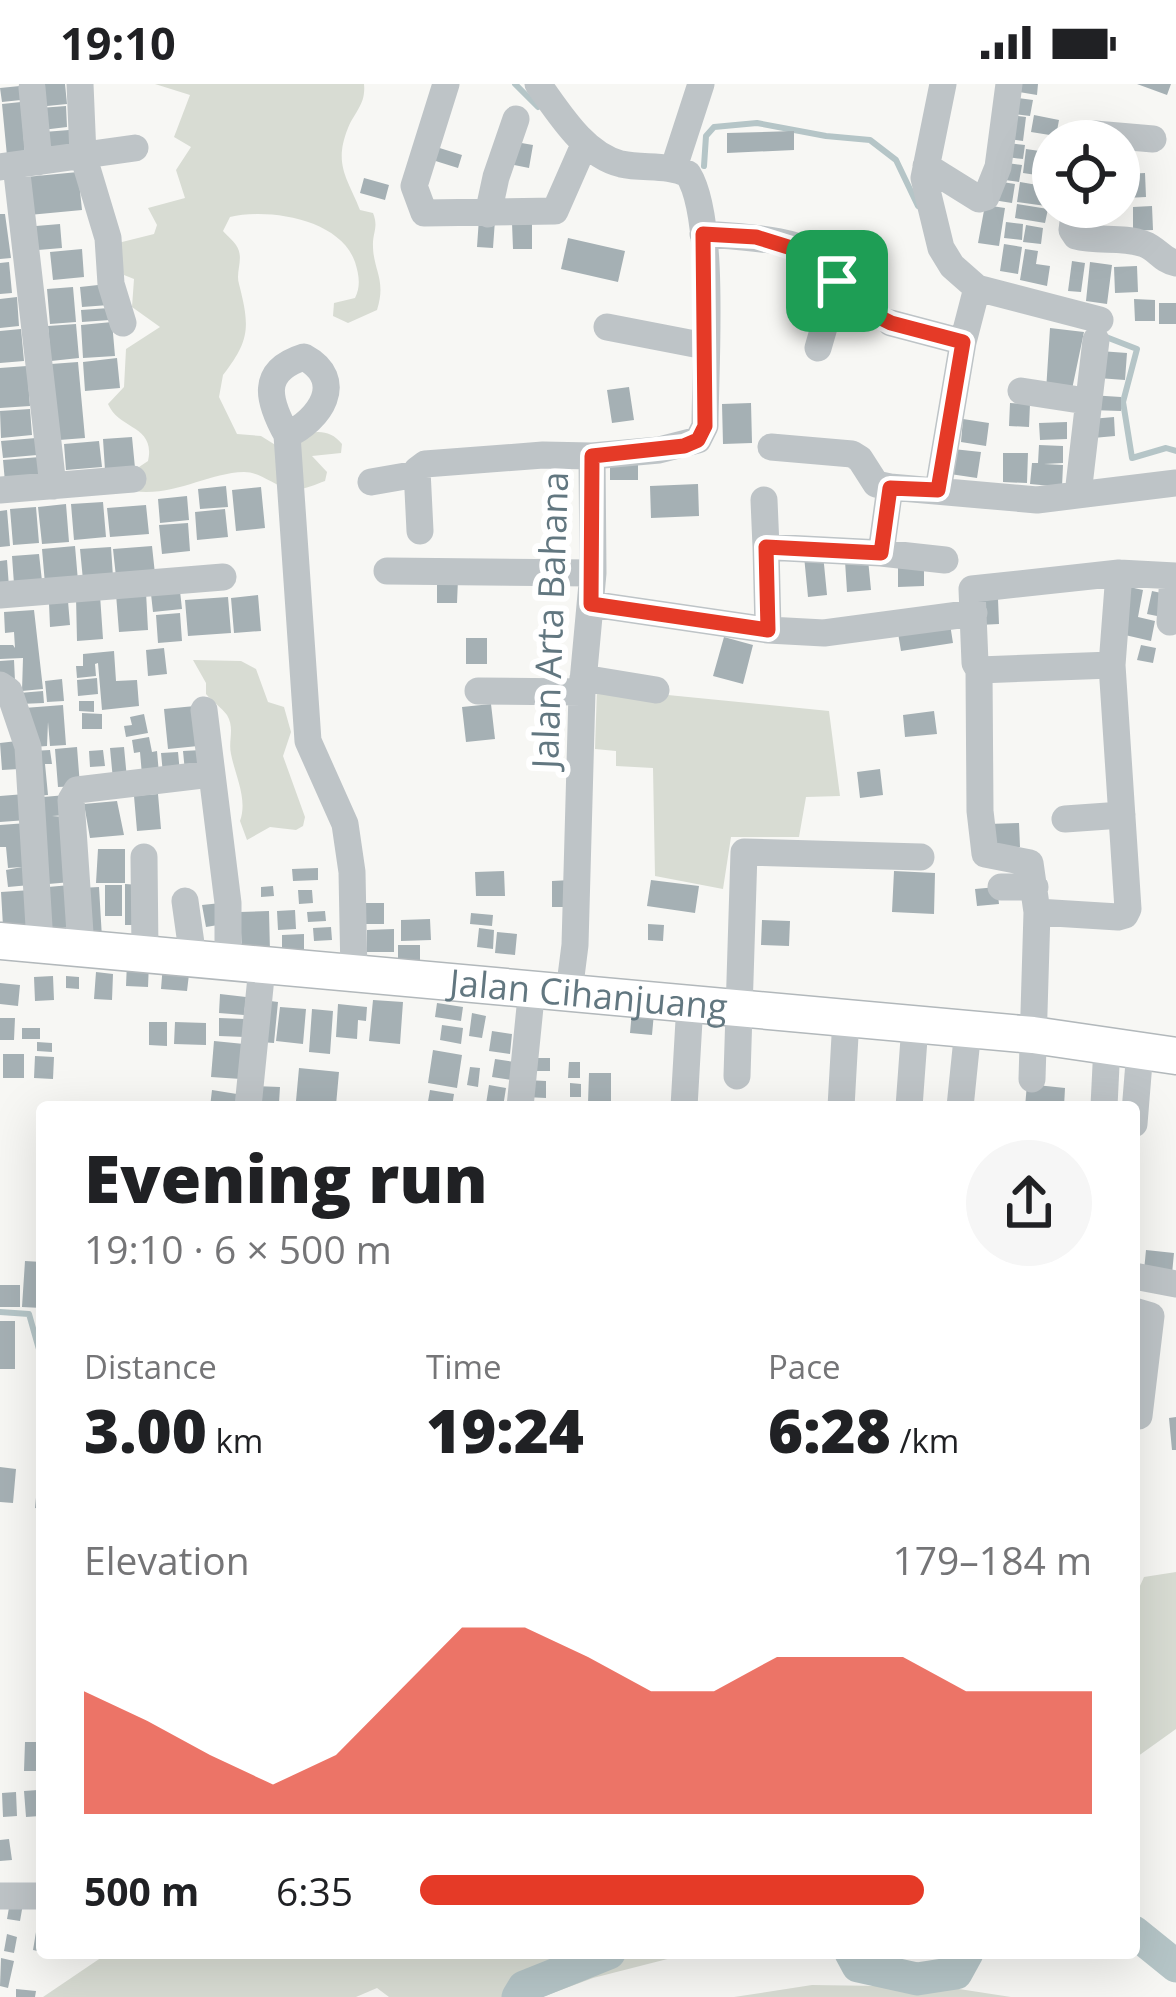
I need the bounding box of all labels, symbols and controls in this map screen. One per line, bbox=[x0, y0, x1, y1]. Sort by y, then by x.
text: 19:10 bbox=[60, 12, 176, 73]
map controls bbox=[1032, 120, 1140, 228]
button: locate bbox=[1032, 120, 1140, 228]
pin bbox=[786, 230, 888, 332]
icon: arrive bbox=[804, 248, 870, 314]
street label: Jalan Arta Bahana bbox=[520, 471, 579, 772]
street label: Jalan Cihanjuang bbox=[444, 957, 730, 1031]
text: Evening run bbox=[84, 1132, 488, 1222]
button: share bbox=[966, 1140, 1092, 1266]
text: 19:10 · 6 × 500 m bbox=[84, 1222, 392, 1275]
text: Distance bbox=[84, 1344, 217, 1389]
text: Time bbox=[426, 1344, 502, 1389]
text: Pace bbox=[768, 1344, 841, 1389]
text: 3.00 bbox=[84, 1389, 207, 1471]
text: 19:24 bbox=[426, 1389, 584, 1471]
text: 6:28 bbox=[768, 1389, 891, 1471]
text: km bbox=[207, 1418, 263, 1463]
text: /km bbox=[891, 1418, 959, 1463]
text: Elevation bbox=[84, 1533, 250, 1586]
text: 179–184 m bbox=[892, 1533, 1092, 1586]
text: 500 m bbox=[84, 1864, 199, 1917]
text: 6:35 bbox=[276, 1864, 353, 1917]

